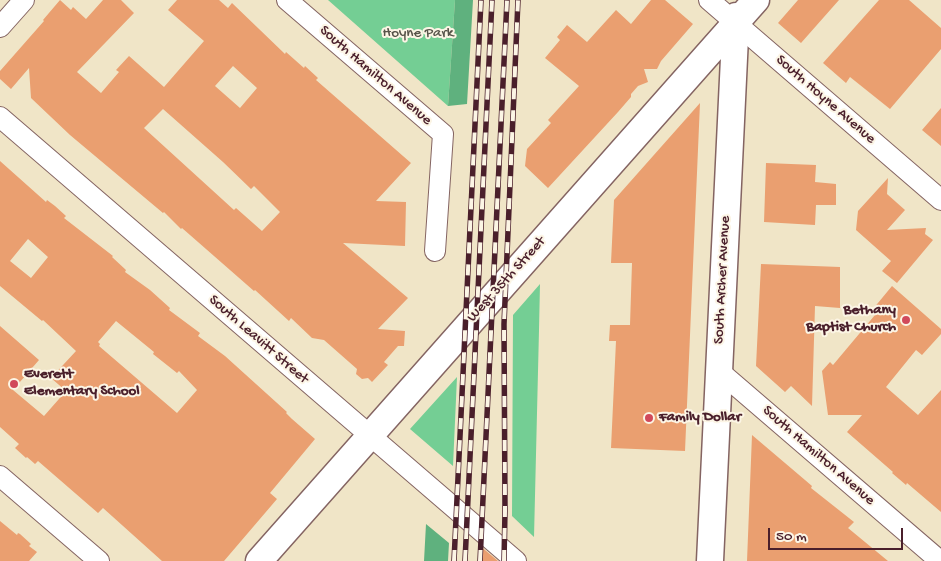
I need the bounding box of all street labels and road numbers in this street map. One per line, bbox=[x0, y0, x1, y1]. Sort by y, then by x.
street label: South Hamilton Avenue bbox=[315, 22, 435, 130]
street label: South Hoyne Avenue bbox=[771, 52, 879, 148]
street label: South Archer Avenue bbox=[711, 215, 735, 345]
street label: West 35th Street bbox=[464, 233, 550, 327]
street label: South Leavitt Street bbox=[204, 292, 312, 388]
street label: South Hamilton Avenue bbox=[758, 402, 878, 510]

